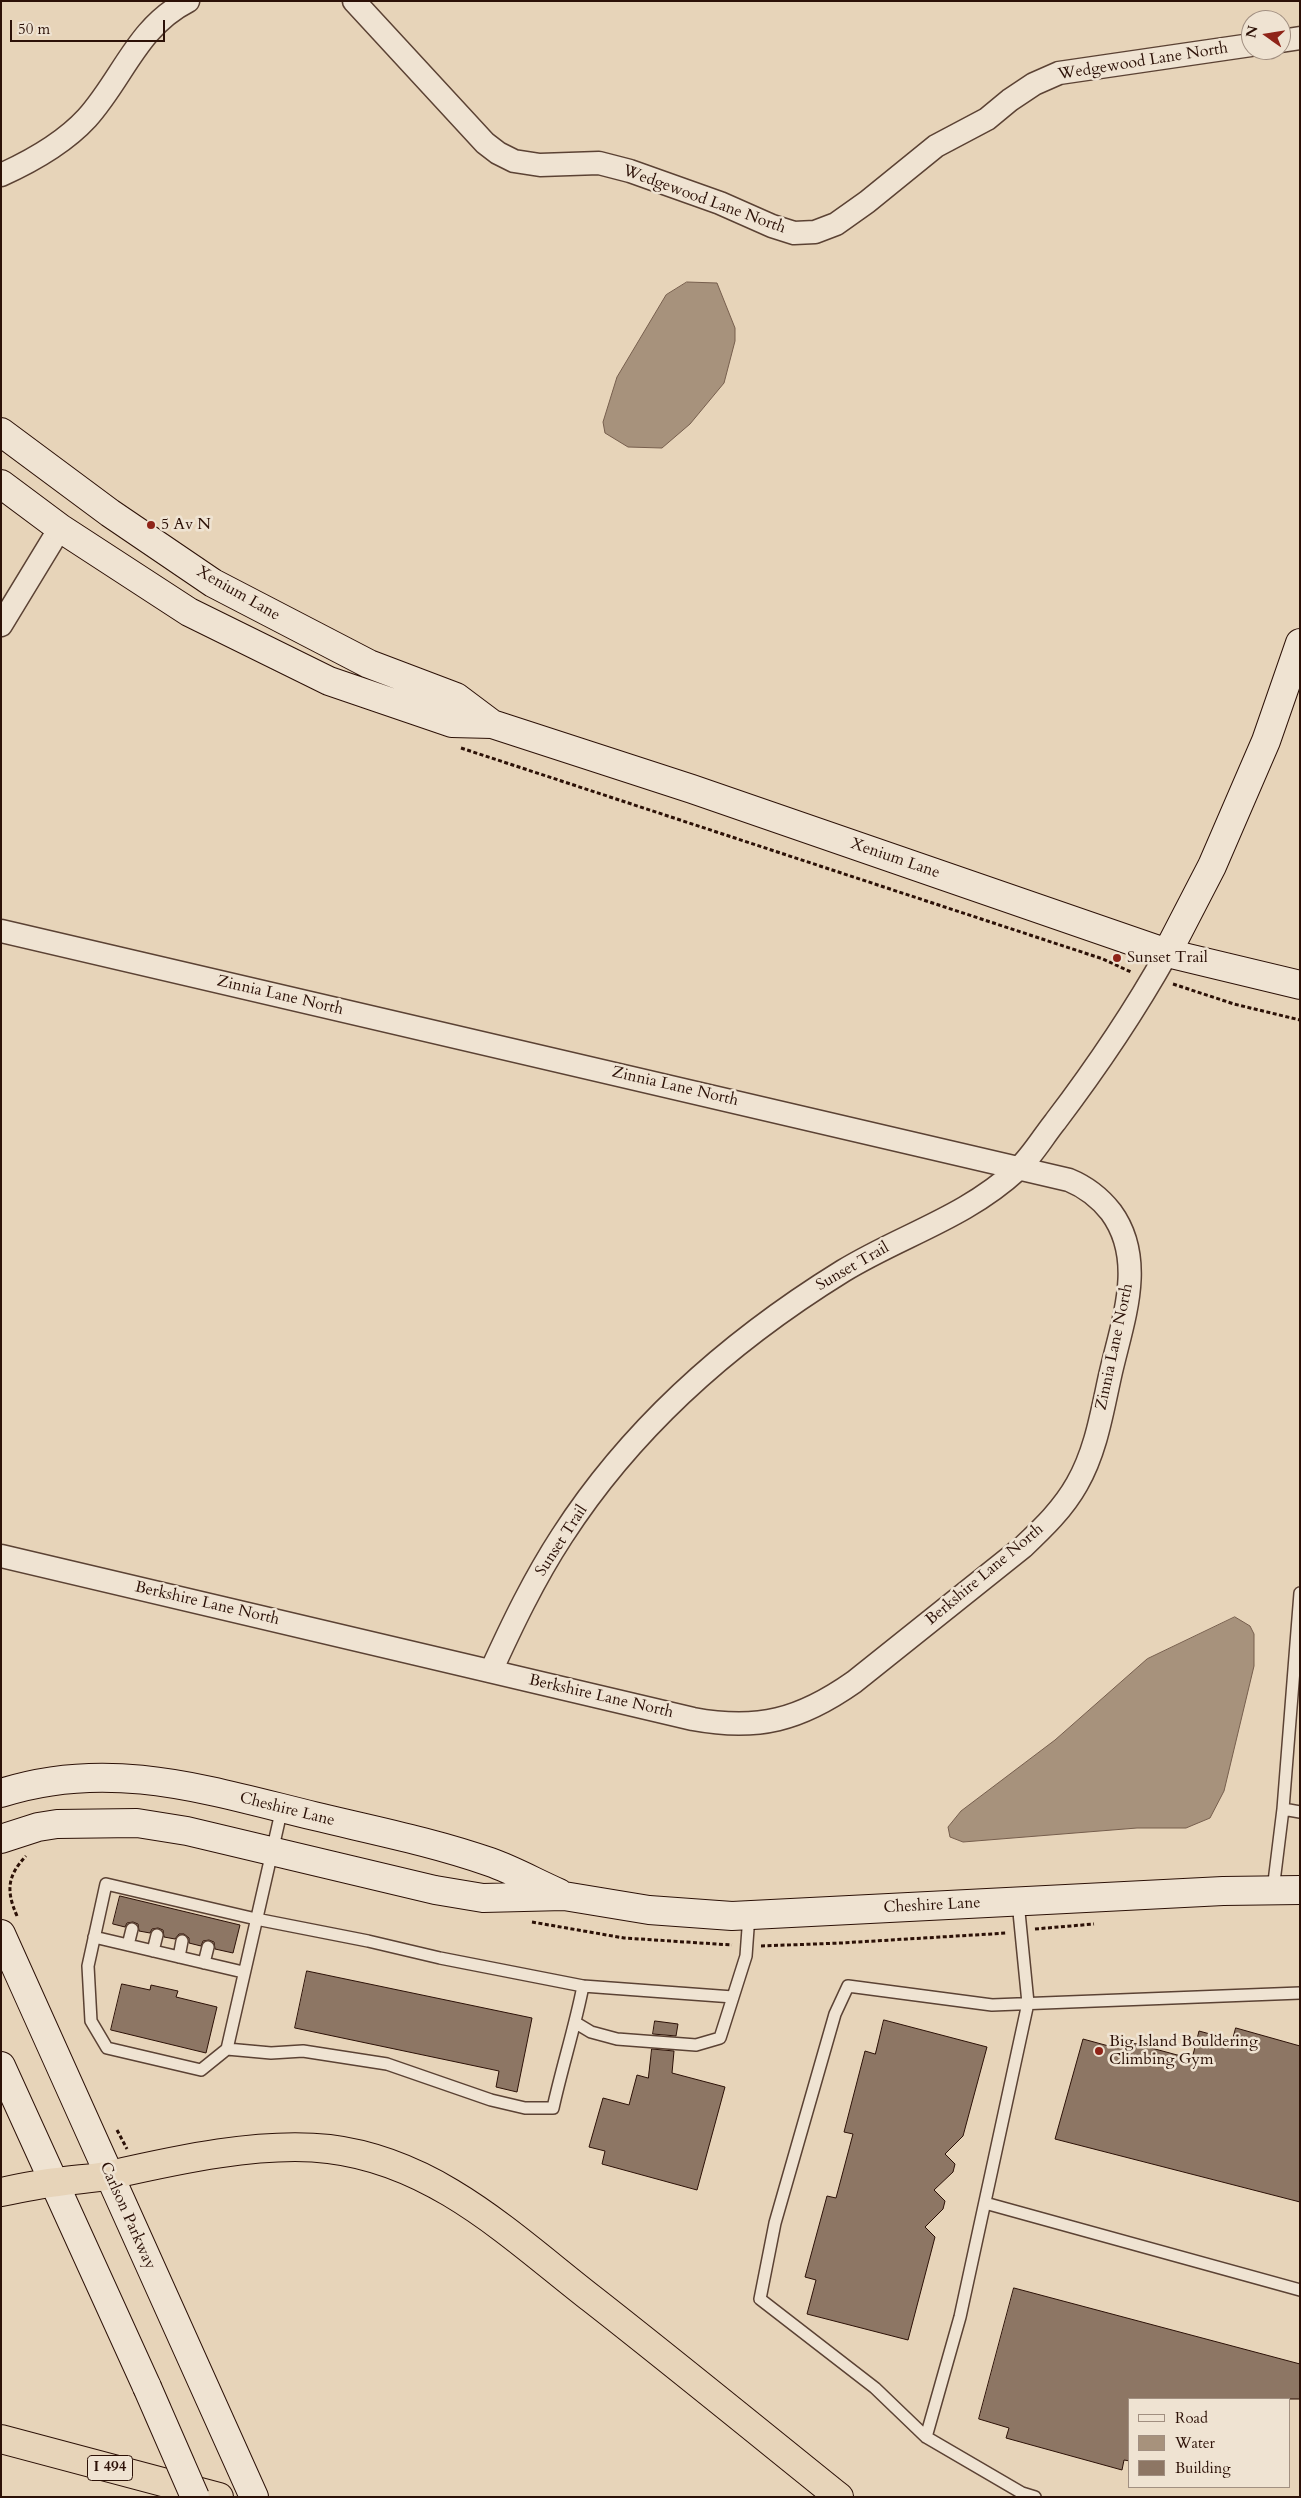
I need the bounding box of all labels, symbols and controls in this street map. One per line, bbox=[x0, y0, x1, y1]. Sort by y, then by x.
scale bar bbox=[12, 10, 168, 42]
north arrow bbox=[1241, 10, 1291, 60]
text: 50 m bbox=[18, 19, 50, 39]
text: N bbox=[1241, 24, 1262, 40]
street label: Wedgewood Lane North bbox=[1057, 39, 1229, 85]
street label: Wedgewood Lane North bbox=[620, 162, 788, 238]
place label: 5 Av N bbox=[161, 515, 211, 535]
marker: 5 Av N bbox=[145, 519, 157, 531]
street label: Xenium Lane bbox=[193, 562, 283, 626]
street label: Xenium Lane bbox=[848, 835, 942, 883]
place label: Sunset Trail bbox=[1127, 948, 1208, 968]
marker: Sunset Trail bbox=[1111, 952, 1123, 964]
street label: Zinnia Lane North bbox=[215, 972, 345, 1020]
street label: Zinnia Lane North bbox=[610, 1063, 740, 1111]
street label: Sunset Trail bbox=[813, 1238, 893, 1296]
street label: Zinnia Lane North bbox=[1092, 1282, 1138, 1412]
street label: Sunset Trail bbox=[532, 1502, 592, 1580]
street label: Berkshire Lane North bbox=[922, 1520, 1048, 1630]
street label: Berkshire Lane North bbox=[133, 1578, 281, 1630]
street label: Berkshire Lane North bbox=[527, 1671, 675, 1723]
street label: Cheshire Lane bbox=[237, 1789, 337, 1831]
street label: Cheshire Lane bbox=[883, 1894, 981, 1918]
place label: Big Island Bouldering Climbing Gym bbox=[1109, 2032, 1258, 2070]
marker: Big Island Bouldering Climbing Gym bbox=[1093, 2045, 1105, 2057]
street label: Carlson Parkway bbox=[95, 2159, 159, 2273]
legend bbox=[1128, 2398, 1291, 2488]
text: Road bbox=[1175, 2408, 1208, 2428]
text: Water bbox=[1175, 2433, 1215, 2453]
road number: I 494 bbox=[88, 2456, 132, 2480]
text: Building bbox=[1175, 2458, 1231, 2478]

